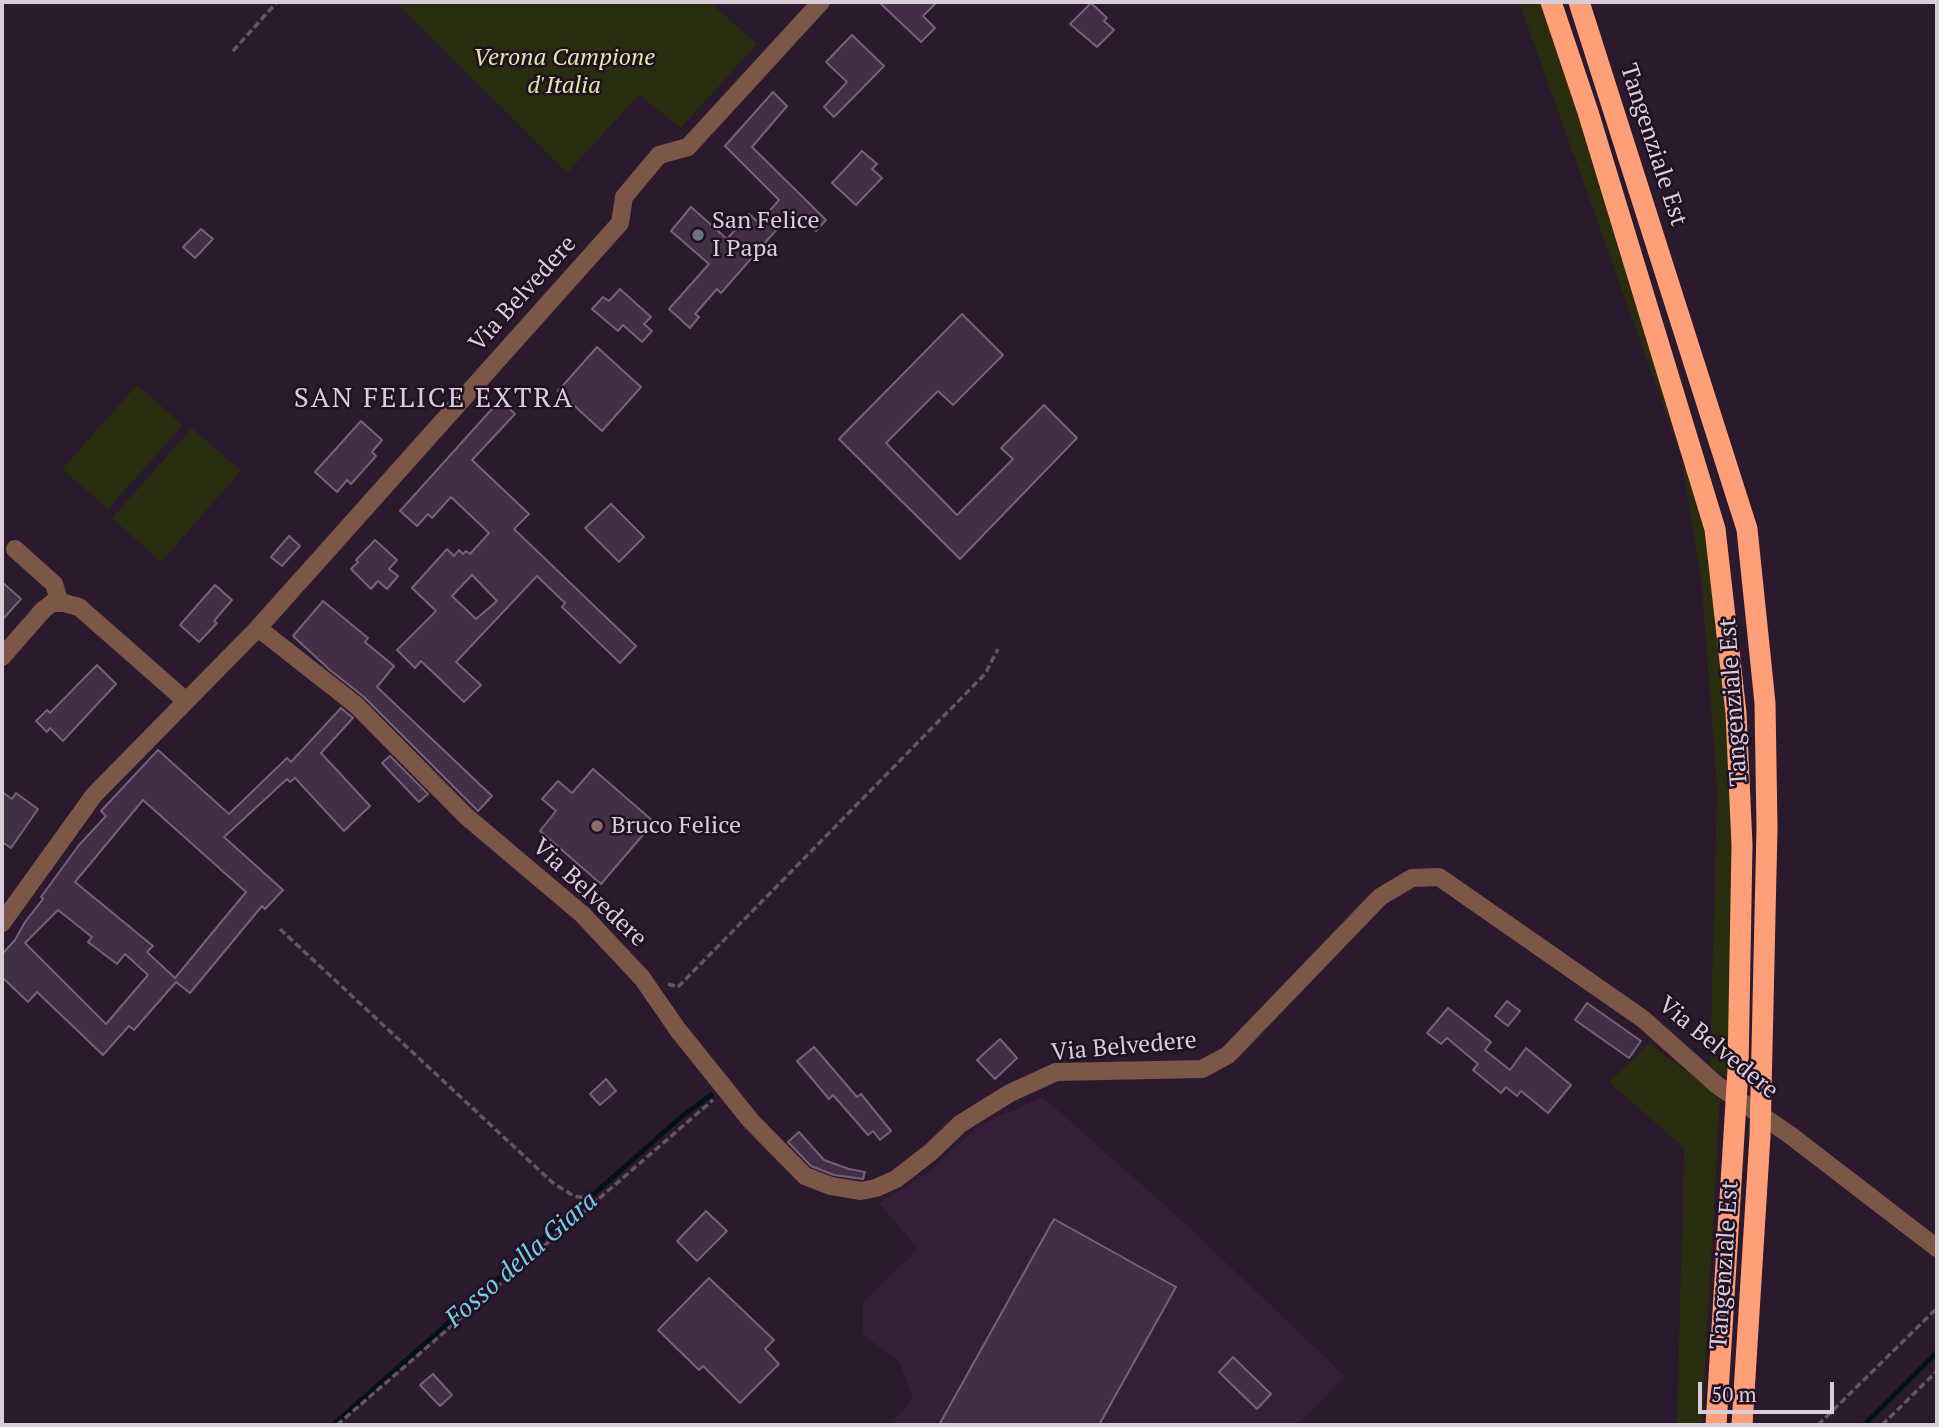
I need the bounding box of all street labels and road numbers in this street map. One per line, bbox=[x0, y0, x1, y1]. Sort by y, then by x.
street label: Tangenziale Est bbox=[1613, 60, 1693, 230]
street label: Via Belvedere bbox=[463, 230, 583, 358]
street label: Tangenziale Est bbox=[1714, 617, 1754, 787]
street label: Via Belvedere bbox=[526, 833, 652, 953]
street label: Via Belvedere bbox=[1652, 991, 1784, 1105]
street label: Via Belvedere bbox=[1050, 1026, 1198, 1068]
street label: Tangenziale Est bbox=[1705, 1180, 1745, 1350]

